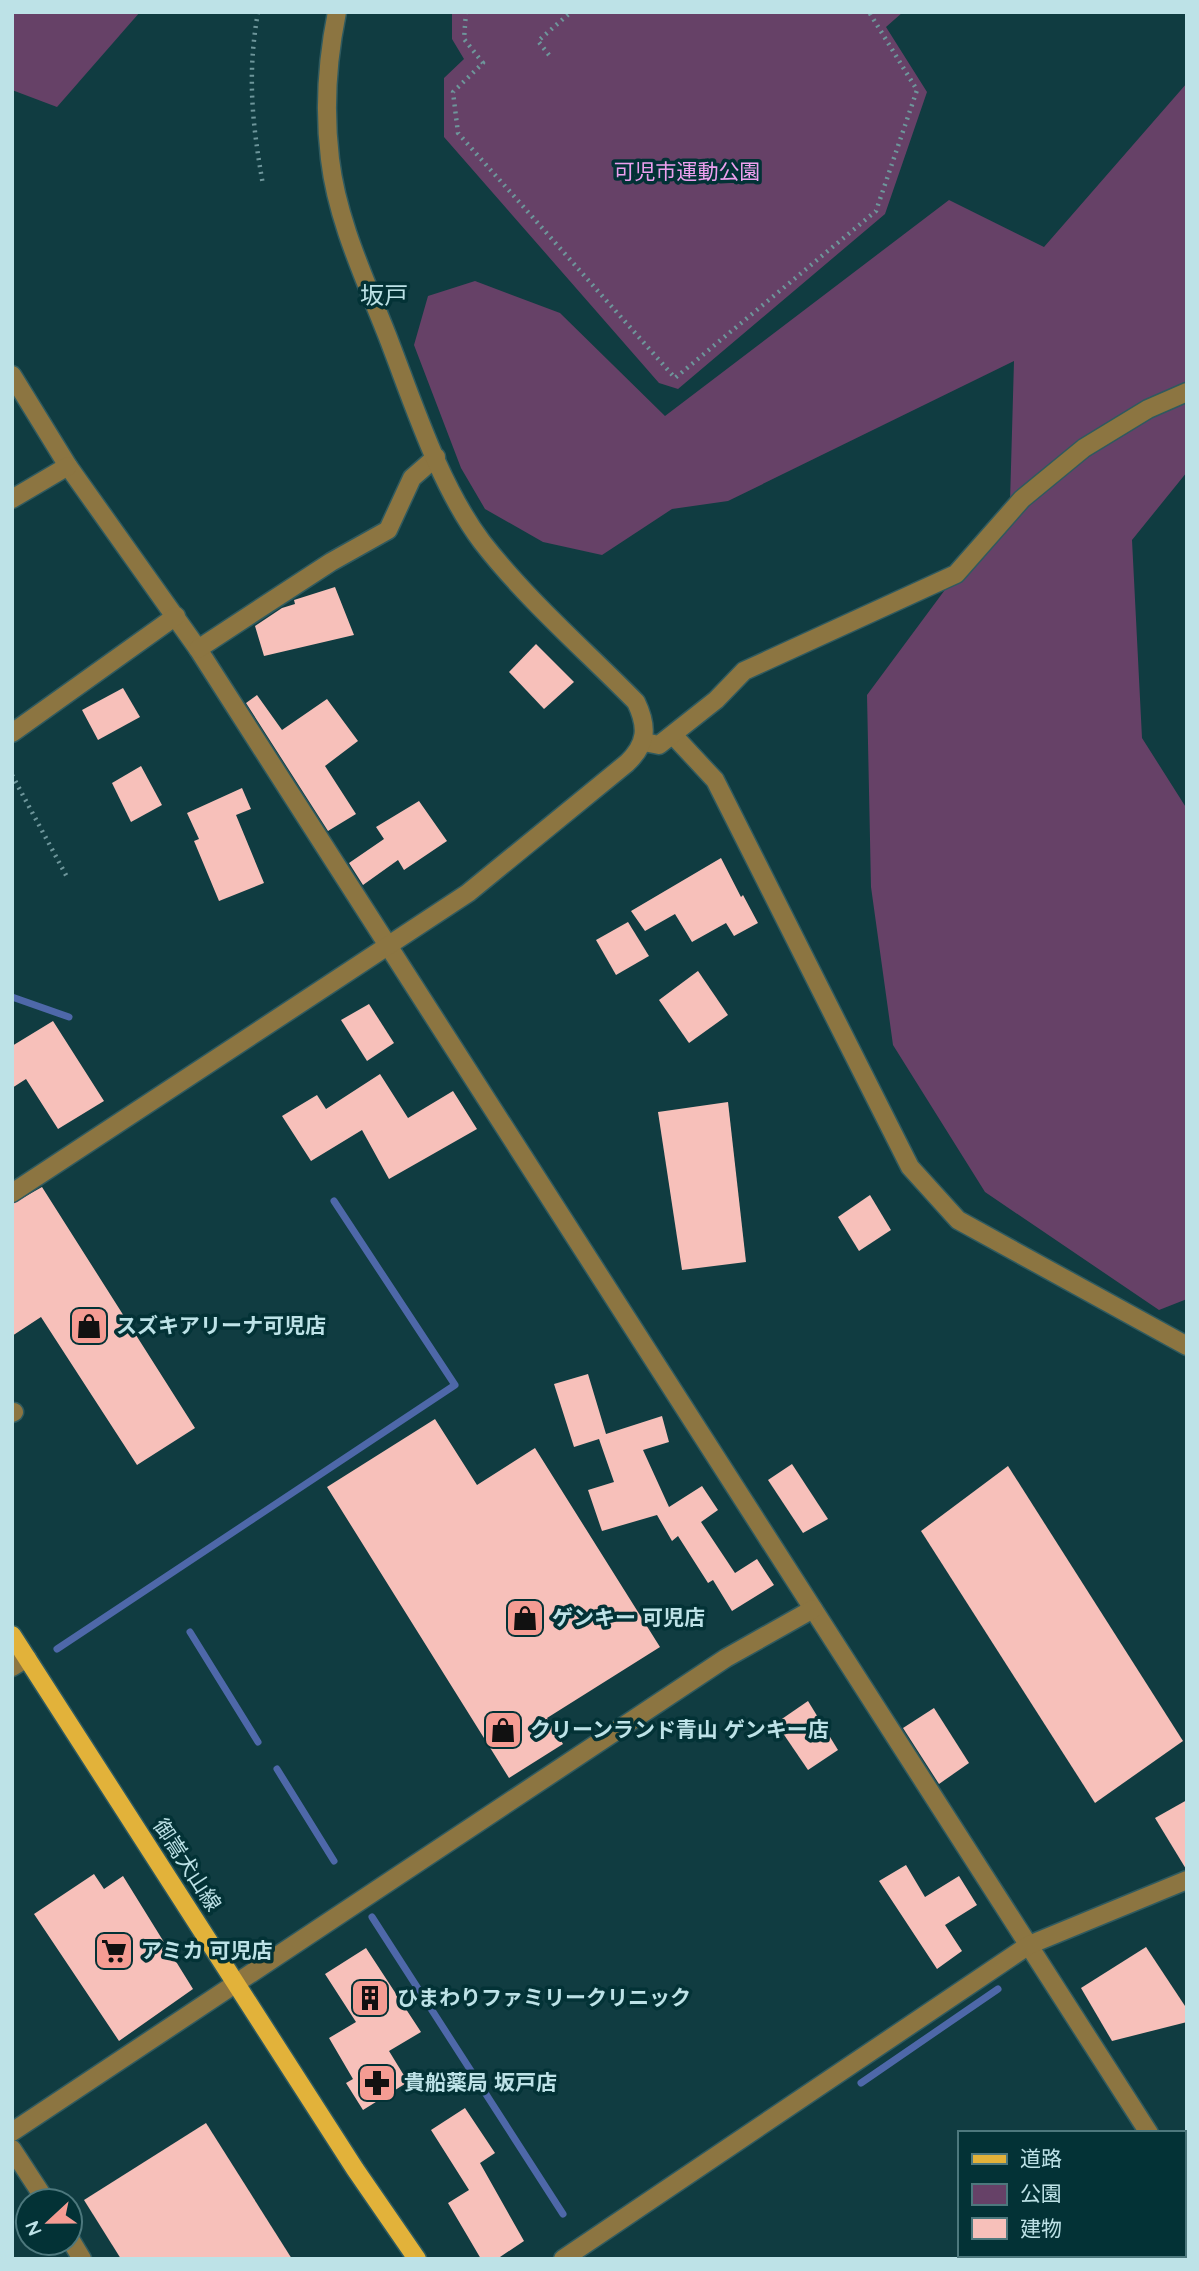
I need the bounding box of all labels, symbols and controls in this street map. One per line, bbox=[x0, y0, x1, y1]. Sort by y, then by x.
park label: 可児市運動公園 bbox=[614, 158, 761, 184]
district label: 坂戸 bbox=[360, 280, 408, 310]
shop icon: スズキアリーナ可児店 bbox=[68, 1305, 110, 1347]
place label: スズキアリーナ可児店 bbox=[116, 1312, 326, 1338]
shop icon: ゲンキー 可児店 bbox=[504, 1597, 546, 1639]
place label: ゲンキー 可児店 bbox=[552, 1604, 705, 1630]
shop icon: クリーンランド青山 ゲンキー店 bbox=[482, 1709, 524, 1751]
place label: クリーンランド青山 ゲンキー店 bbox=[530, 1716, 829, 1742]
street label: 御嵩犬山線 bbox=[148, 1813, 227, 1916]
supermarket icon: アミカ 可児店 bbox=[93, 1930, 135, 1972]
place label: アミカ 可児店 bbox=[141, 1937, 272, 1963]
building icon: ひまわりファミリークリニック bbox=[349, 1977, 391, 2019]
place label: ひまわりファミリークリニック bbox=[397, 1984, 691, 2010]
pharmacy icon: 貴船薬局 坂戸店 bbox=[356, 2062, 398, 2104]
place label: 貴船薬局 坂戸店 bbox=[404, 2069, 557, 2095]
legend bbox=[958, 2131, 1185, 2257]
text: 道路 bbox=[1020, 2145, 1062, 2171]
text: 公園 bbox=[1020, 2180, 1062, 2206]
north arrow bbox=[14, 2187, 84, 2257]
text: 建物 bbox=[1020, 2215, 1062, 2241]
text: N bbox=[19, 2217, 47, 2239]

